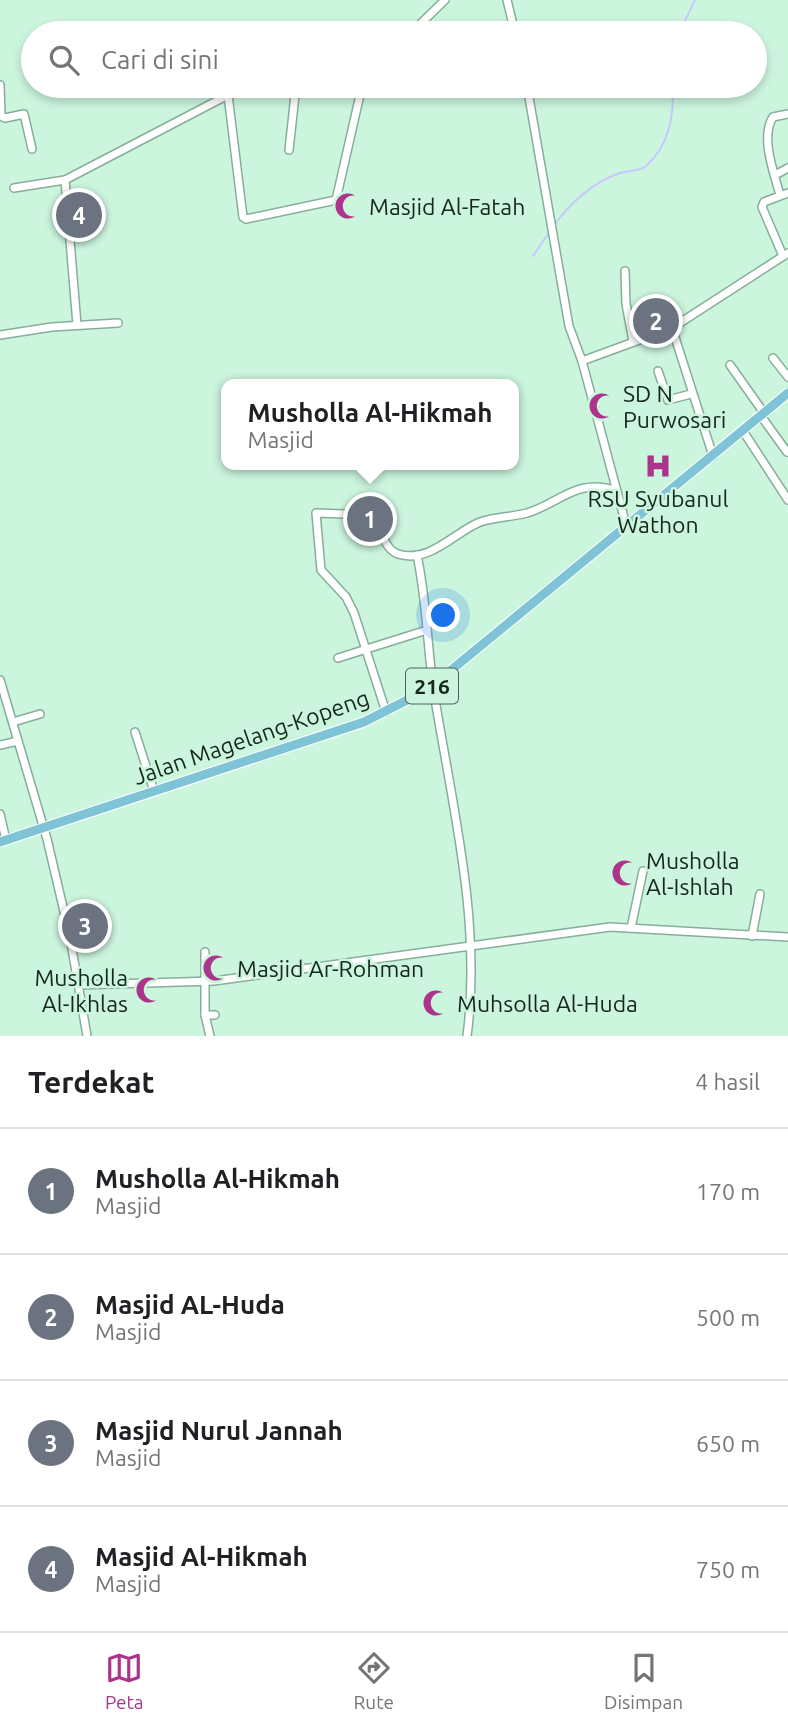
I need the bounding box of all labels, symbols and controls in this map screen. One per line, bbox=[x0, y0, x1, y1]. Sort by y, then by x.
search box bbox=[21, 21, 767, 98]
icon: search bbox=[45, 41, 83, 79]
text: Cari di sini bbox=[101, 45, 219, 74]
pin: 4 bbox=[56, 189, 102, 241]
mosque icon: Masjid Al-Fatah bbox=[333, 191, 363, 221]
place label: Masjid Al-Fatah bbox=[369, 194, 525, 219]
pin: 2 bbox=[633, 295, 679, 347]
popup bbox=[221, 379, 519, 470]
place label: SD N Purwosari bbox=[623, 381, 726, 432]
mosque icon: SD N Purwosari bbox=[587, 391, 617, 421]
text: Musholla Al-Hikmah bbox=[248, 398, 492, 427]
text: Masjid bbox=[248, 427, 314, 452]
hospital icon: RSU Syubanul Wathon bbox=[643, 451, 673, 481]
place label: RSU Syubanul Wathon bbox=[588, 486, 728, 537]
pin: 1 bbox=[347, 493, 393, 545]
your location bbox=[426, 598, 460, 632]
road number: 216 bbox=[406, 668, 458, 704]
street label: Jalan Magelang-Kopeng bbox=[130, 685, 372, 789]
place label: Musholla Al-Ishlah bbox=[646, 848, 740, 899]
mosque icon: Musholla Al-Ishlah bbox=[610, 858, 640, 888]
pin: 3 bbox=[62, 900, 108, 952]
mosque icon: Masjid Ar-Rohman bbox=[201, 953, 231, 983]
place label: Masjid Ar-Rohman bbox=[237, 956, 424, 981]
place label: Musholla Al-Ikhlas bbox=[34, 965, 128, 1016]
mosque icon: Musholla Al-Ikhlas bbox=[134, 975, 164, 1005]
mosque icon: Muhsolla Al-Huda bbox=[421, 988, 451, 1018]
place label: Muhsolla Al-Huda bbox=[457, 991, 638, 1016]
text: Terdekat bbox=[28, 1065, 154, 1099]
text: 4 hasil bbox=[695, 1069, 760, 1094]
text: Musholla Al-Hikmah bbox=[95, 1164, 340, 1193]
text: 1 bbox=[45, 1179, 57, 1204]
text: 170 m bbox=[696, 1179, 760, 1204]
text: Masjid bbox=[95, 1193, 161, 1218]
text: Masjid AL-Huda bbox=[95, 1290, 285, 1319]
text: 2 bbox=[45, 1305, 57, 1330]
text: 500 m bbox=[696, 1305, 760, 1330]
text: Masjid bbox=[95, 1319, 161, 1344]
text: Masjid Nurul Jannah bbox=[95, 1416, 343, 1445]
text: 3 bbox=[45, 1431, 57, 1456]
text: 650 m bbox=[696, 1431, 760, 1456]
text: Masjid bbox=[95, 1445, 161, 1470]
text: Masjid Al-Hikmah bbox=[95, 1542, 308, 1571]
text: 4 bbox=[45, 1557, 57, 1582]
text: 750 m bbox=[696, 1557, 760, 1582]
text: Masjid bbox=[95, 1571, 161, 1596]
tab: Peta bbox=[105, 1649, 144, 1713]
tab: Rute bbox=[354, 1649, 394, 1713]
tab: Disimpan bbox=[604, 1649, 683, 1713]

